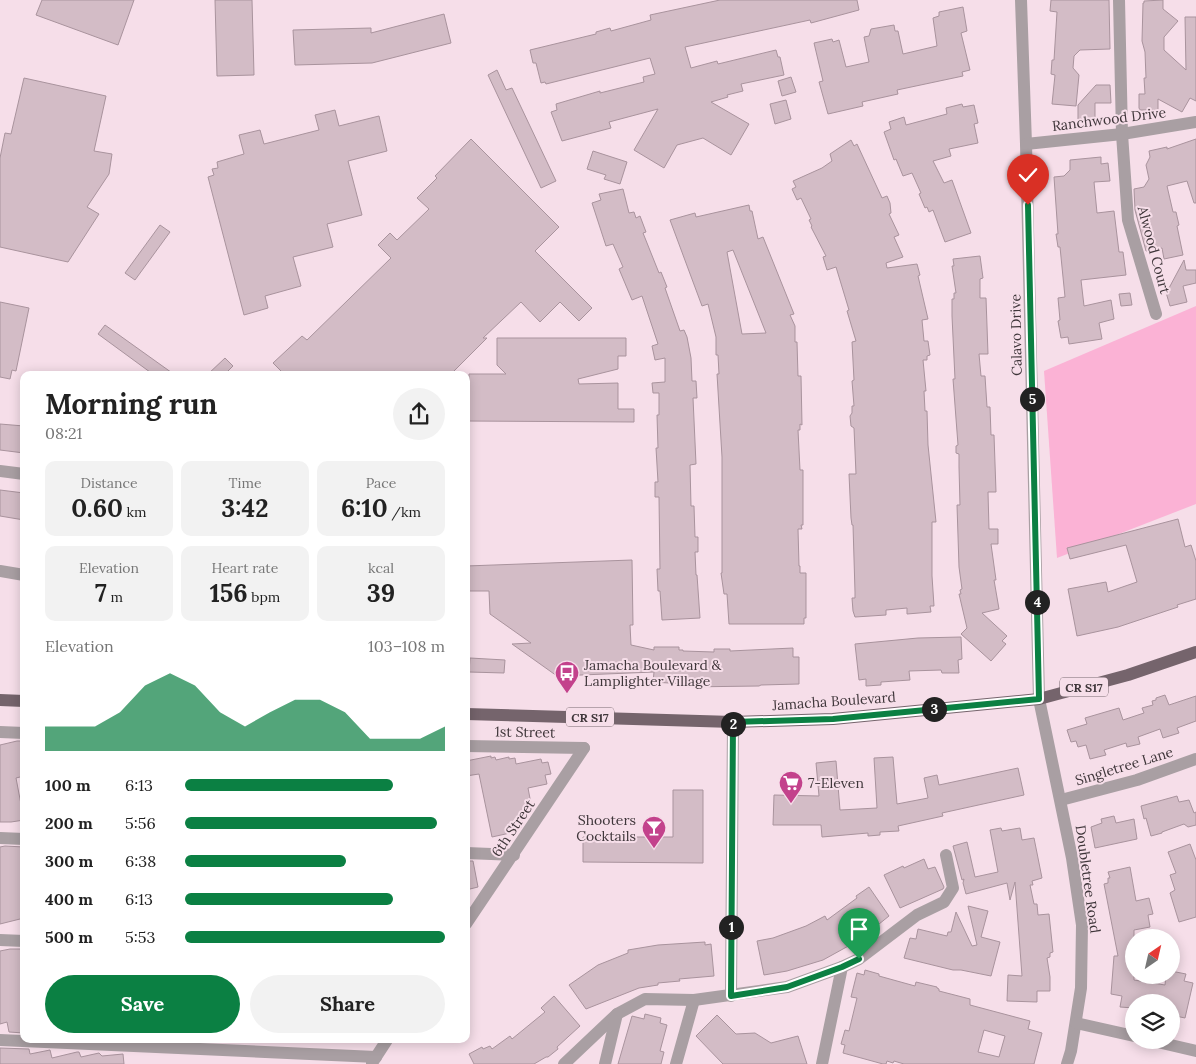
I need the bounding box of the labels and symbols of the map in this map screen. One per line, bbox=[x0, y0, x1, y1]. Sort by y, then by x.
street label: Ranchwood Drive bbox=[1051, 103, 1167, 135]
pin bbox=[1007, 154, 1049, 205]
street label: Alwood Court bbox=[1133, 203, 1174, 296]
street label: Calavo Drive bbox=[1006, 294, 1026, 376]
pin: 5 bbox=[1020, 386, 1044, 412]
pin: 4 bbox=[1024, 590, 1050, 614]
place label: Jamacha Boulevard & Lamplighter Village bbox=[583, 656, 721, 690]
bus stop icon: Jamacha Boulevard & Lamplighter Village bbox=[554, 660, 580, 694]
road number: CR S17 bbox=[1060, 678, 1108, 696]
street label: Jamacha Boulevard bbox=[771, 688, 896, 714]
pin: 3 bbox=[922, 696, 946, 722]
road number: CR S17 bbox=[566, 708, 614, 726]
pin: 2 bbox=[720, 712, 746, 736]
street label: 1st Street bbox=[495, 722, 556, 742]
street label: Singletree Lane bbox=[1073, 742, 1176, 789]
supermarket icon: 7-Eleven bbox=[778, 770, 804, 804]
place label: 7-Eleven bbox=[808, 774, 864, 792]
street label: 6th Street bbox=[487, 795, 539, 860]
place label: Shooters Cocktails bbox=[576, 811, 636, 845]
bar icon: Shooters Cocktails bbox=[641, 815, 667, 849]
street label: Doubletree Road bbox=[1071, 824, 1105, 934]
pin bbox=[838, 908, 880, 959]
pin: 1 bbox=[718, 914, 744, 940]
north arrow bbox=[1125, 929, 1180, 984]

